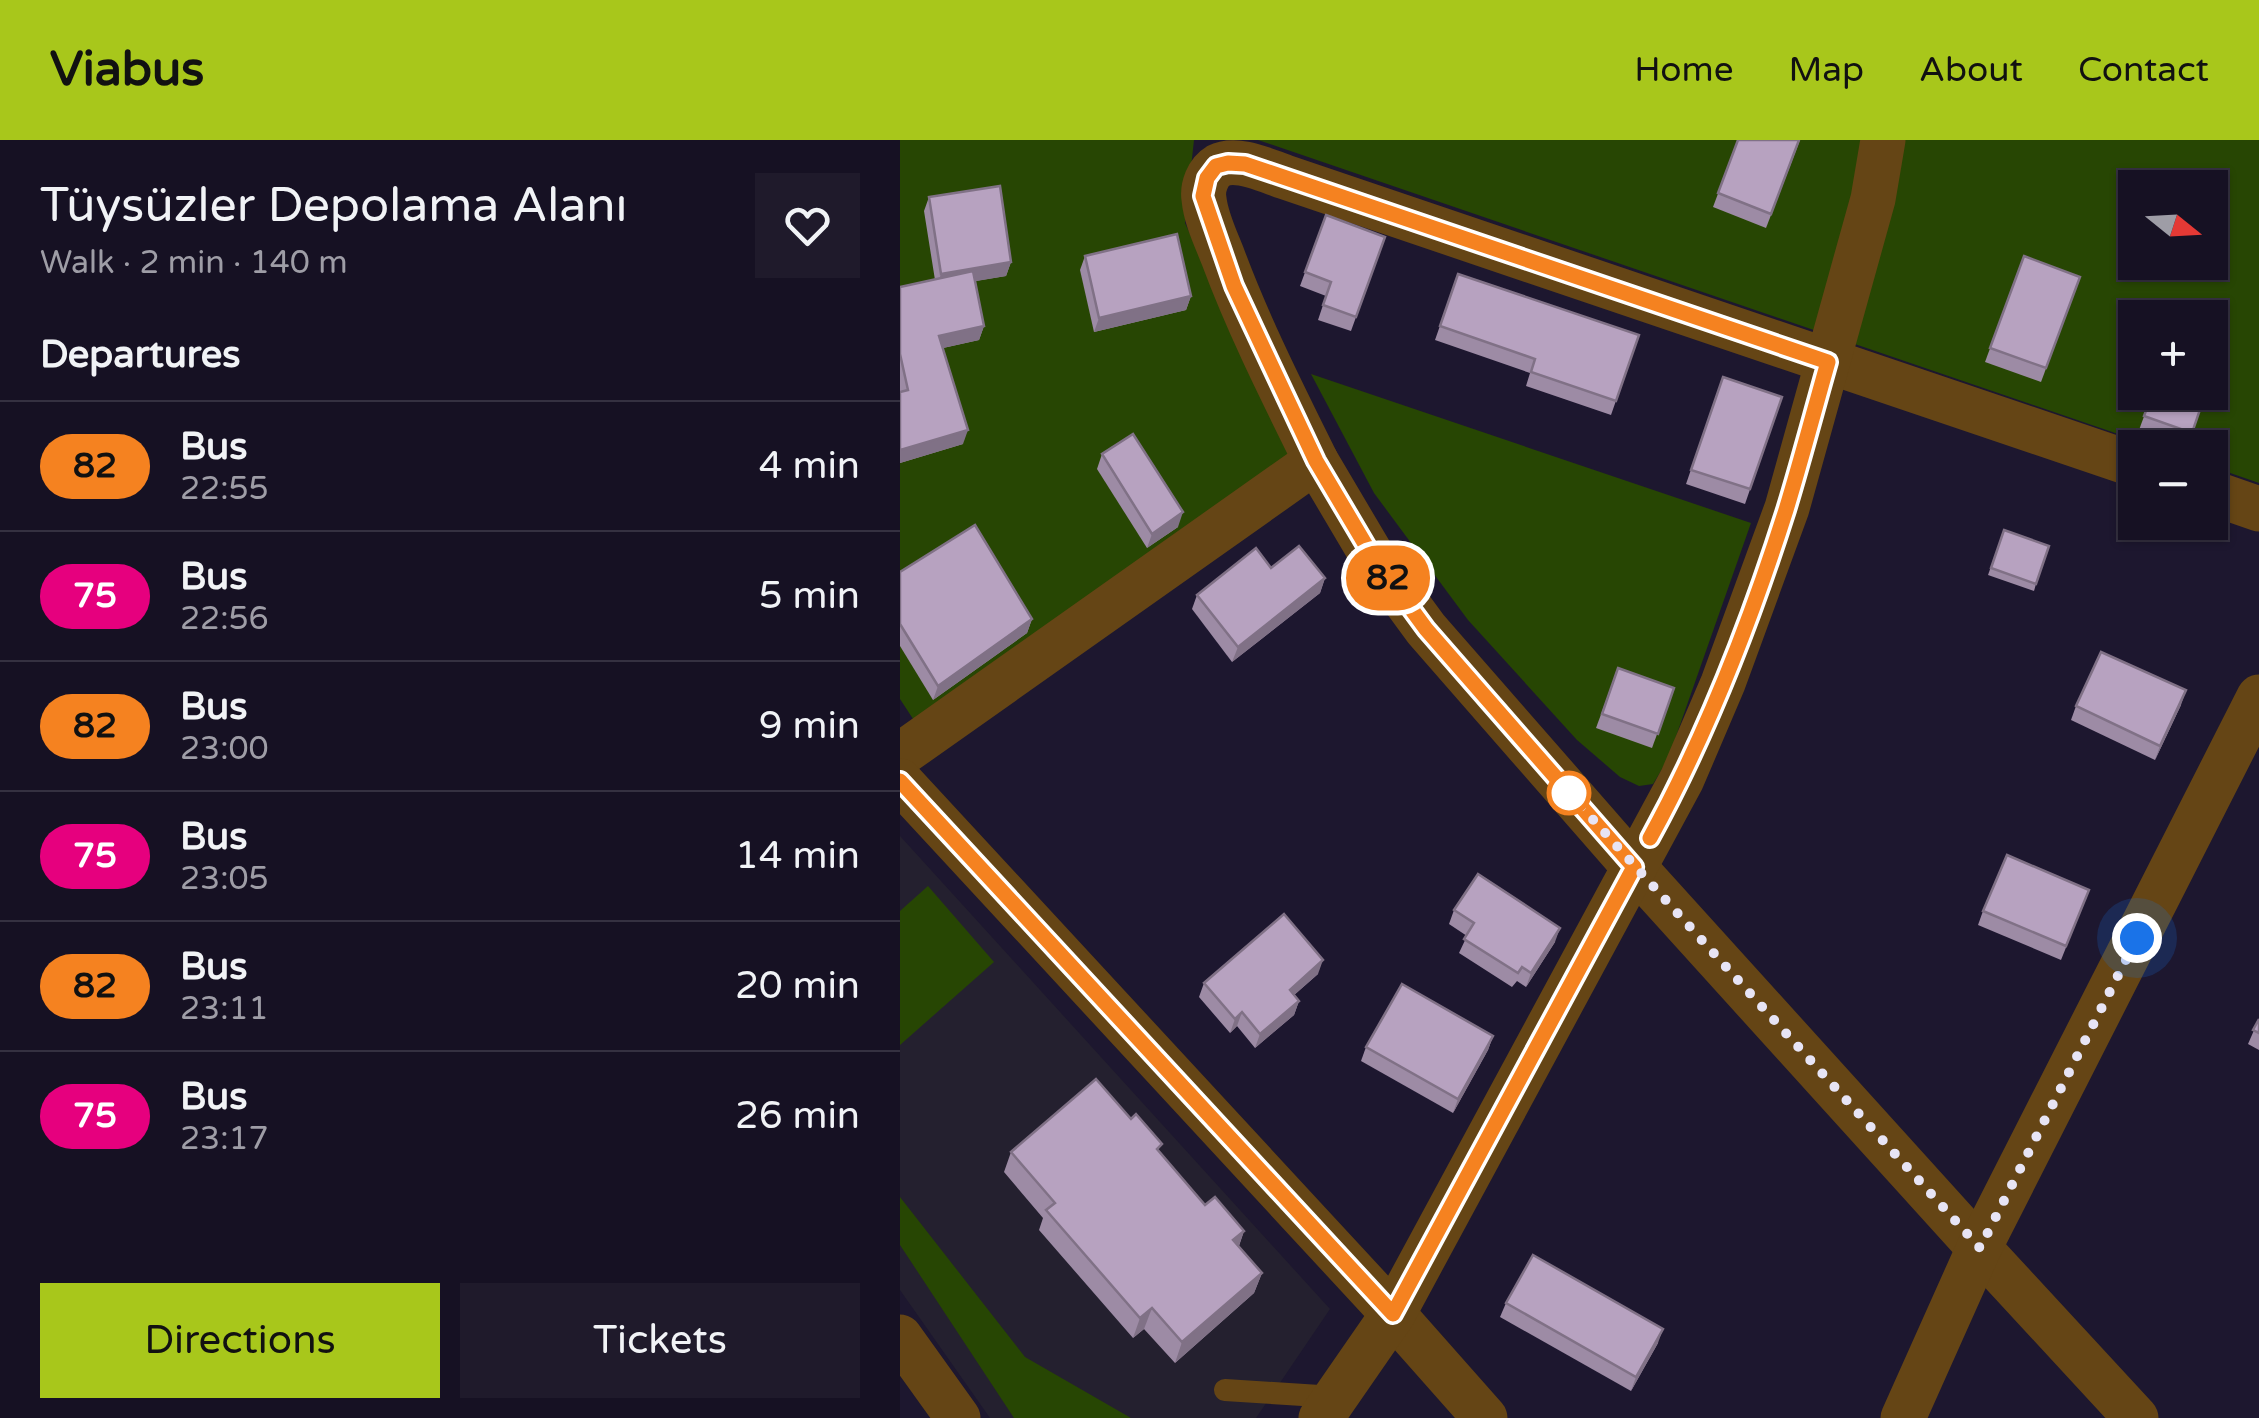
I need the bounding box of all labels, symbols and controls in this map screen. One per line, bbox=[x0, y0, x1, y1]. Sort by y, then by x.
text: Viabus bbox=[50, 41, 204, 99]
text: Home bbox=[1634, 49, 1733, 91]
text: Map bbox=[1788, 49, 1864, 91]
text: About bbox=[1919, 49, 2023, 91]
text: Contact bbox=[2078, 49, 2209, 91]
north arrow bbox=[2118, 170, 2228, 280]
map controls bbox=[2118, 170, 2228, 540]
button: heart bbox=[755, 173, 860, 278]
text: Tüysüzler Depolama Alanı bbox=[40, 177, 627, 235]
text: Walk · 2 min · 140 m bbox=[40, 244, 348, 282]
button: + bbox=[2118, 300, 2228, 410]
text: Departures bbox=[40, 332, 241, 378]
text: Bus bbox=[180, 424, 247, 470]
button: − bbox=[2118, 430, 2228, 540]
text: 4 min bbox=[759, 443, 860, 489]
text: 82 bbox=[73, 445, 117, 487]
text: 22:55 bbox=[180, 470, 269, 508]
line badge: 82 bbox=[1343, 546, 1433, 610]
text: Bus bbox=[180, 554, 247, 600]
text: 82 bbox=[1366, 557, 1410, 599]
text: 5 min bbox=[759, 573, 860, 619]
text: 75 bbox=[73, 575, 117, 617]
text: 22:56 bbox=[180, 600, 269, 638]
text: Bus bbox=[180, 684, 247, 730]
text: 9 min bbox=[759, 703, 860, 749]
text: 82 bbox=[73, 705, 117, 747]
text: 23:00 bbox=[180, 730, 269, 768]
unlabelled marker bbox=[1548, 772, 1590, 814]
text: Bus bbox=[180, 814, 247, 860]
text: 14 min bbox=[735, 833, 860, 879]
text: 75 bbox=[73, 835, 117, 877]
text: 23:05 bbox=[180, 860, 269, 898]
your location bbox=[2112, 913, 2162, 963]
text: Bus bbox=[180, 944, 247, 990]
text: 20 min bbox=[735, 963, 860, 1009]
text: 82 bbox=[73, 965, 117, 1007]
text: 23:11 bbox=[180, 990, 269, 1028]
text: Bus bbox=[180, 1074, 247, 1120]
text: 26 min bbox=[735, 1093, 860, 1139]
text: 75 bbox=[73, 1095, 117, 1137]
text: 23:17 bbox=[180, 1120, 269, 1158]
button: Directions bbox=[40, 1283, 440, 1398]
button: Tickets bbox=[460, 1283, 860, 1398]

